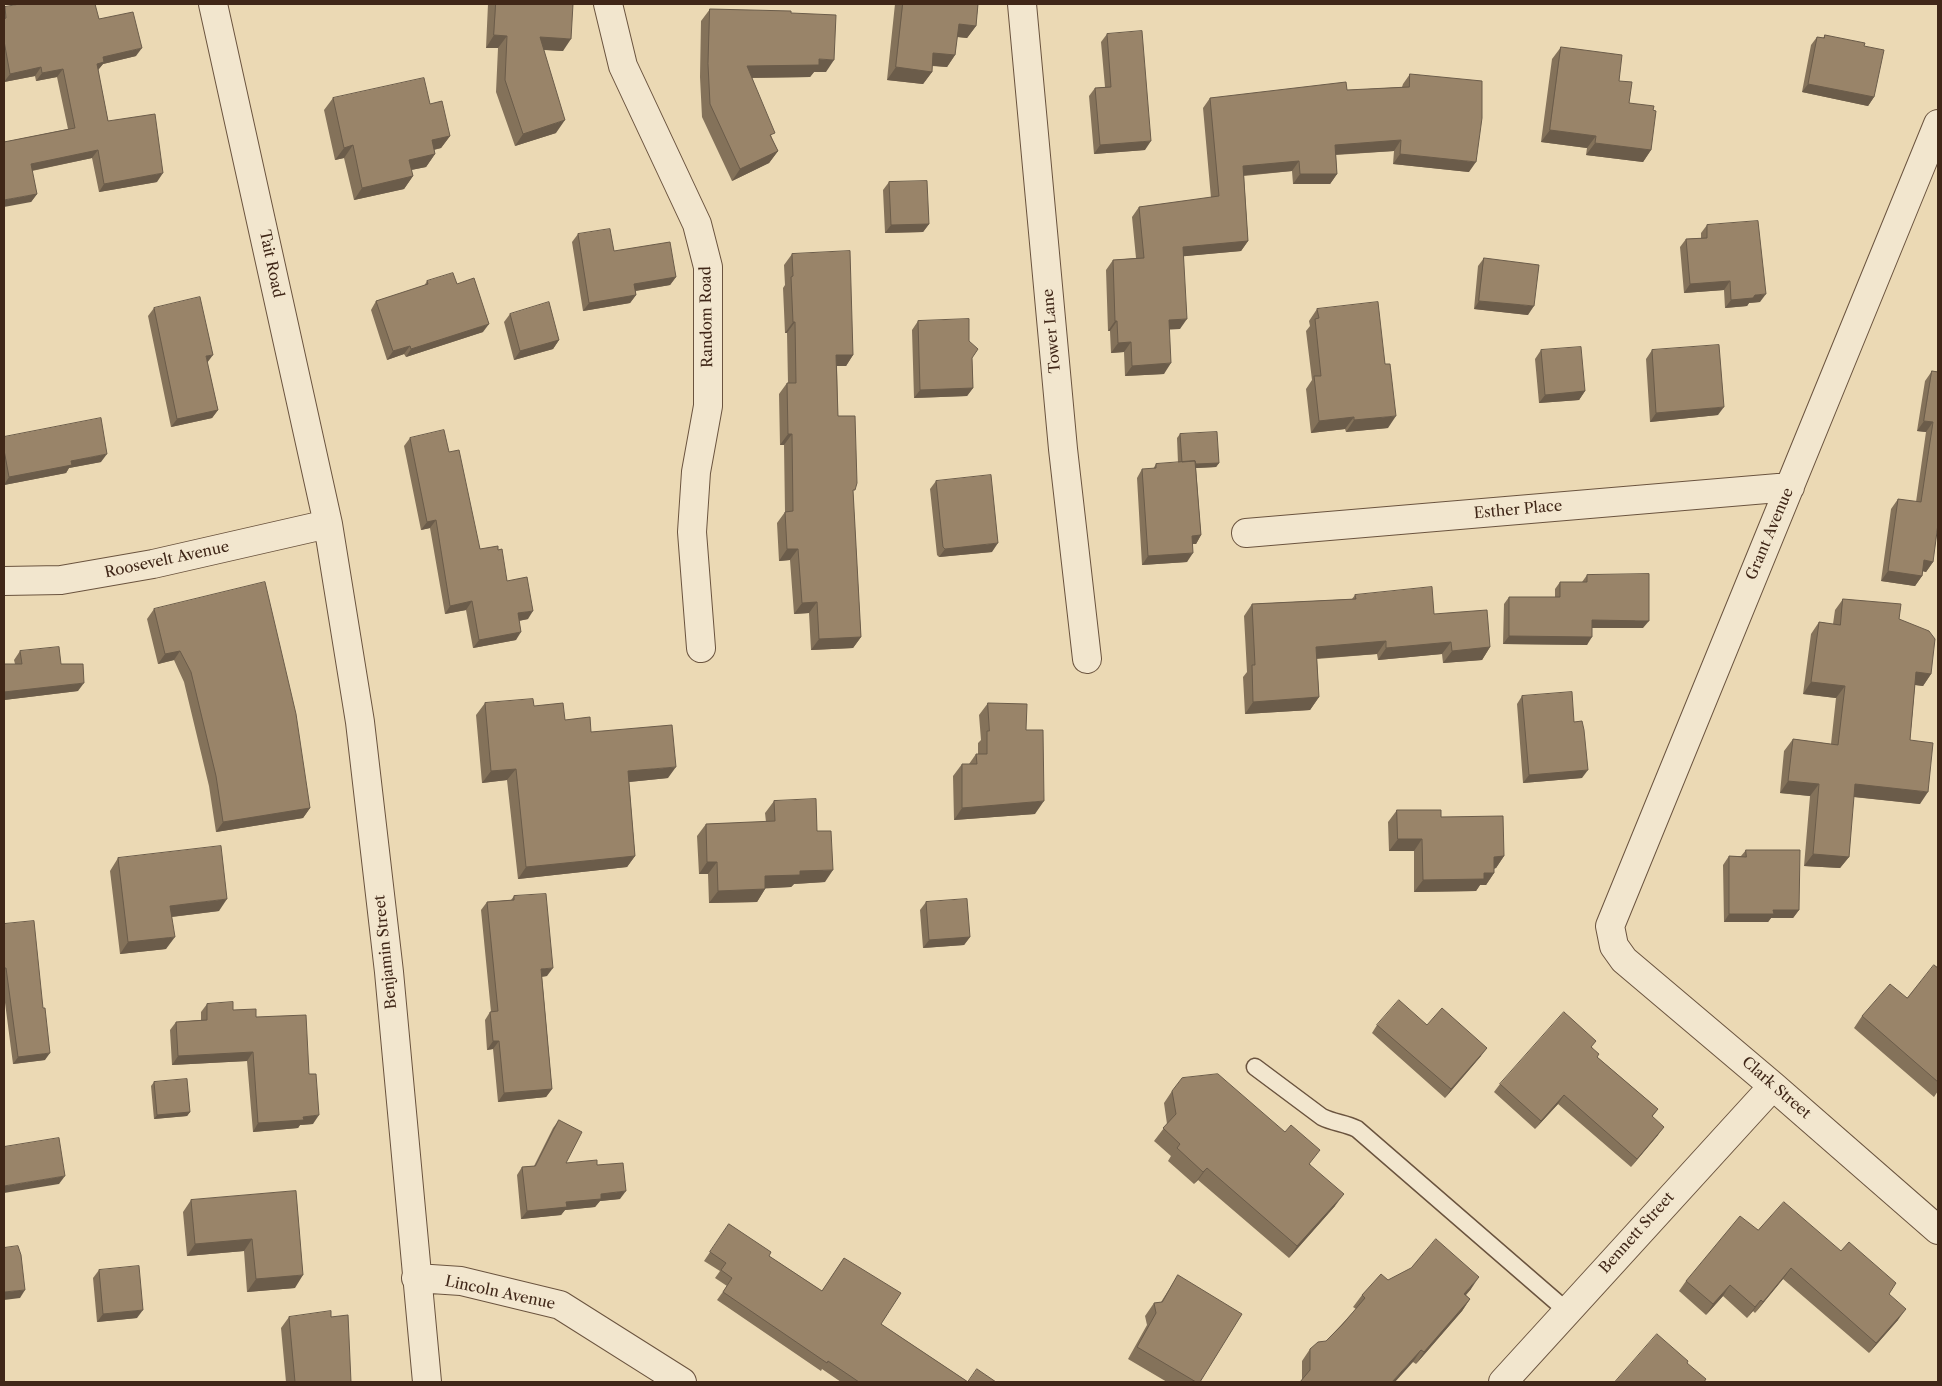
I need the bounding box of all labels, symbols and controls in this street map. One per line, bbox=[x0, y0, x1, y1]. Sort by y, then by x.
street label: Tait Road bbox=[255, 229, 287, 299]
street label: Random Road bbox=[697, 266, 717, 368]
street label: Tower Lane bbox=[1039, 288, 1065, 374]
street label: Grant Avenue bbox=[1743, 485, 1797, 583]
street label: Esther Place bbox=[1473, 497, 1563, 523]
street label: Roosevelt Avenue bbox=[103, 538, 231, 582]
street label: Benjamin Street bbox=[371, 894, 401, 1010]
street label: Clark Street bbox=[1738, 1053, 1814, 1123]
street label: Bennett Street bbox=[1596, 1189, 1678, 1277]
street label: Lincoln Avenue bbox=[443, 1273, 557, 1313]

